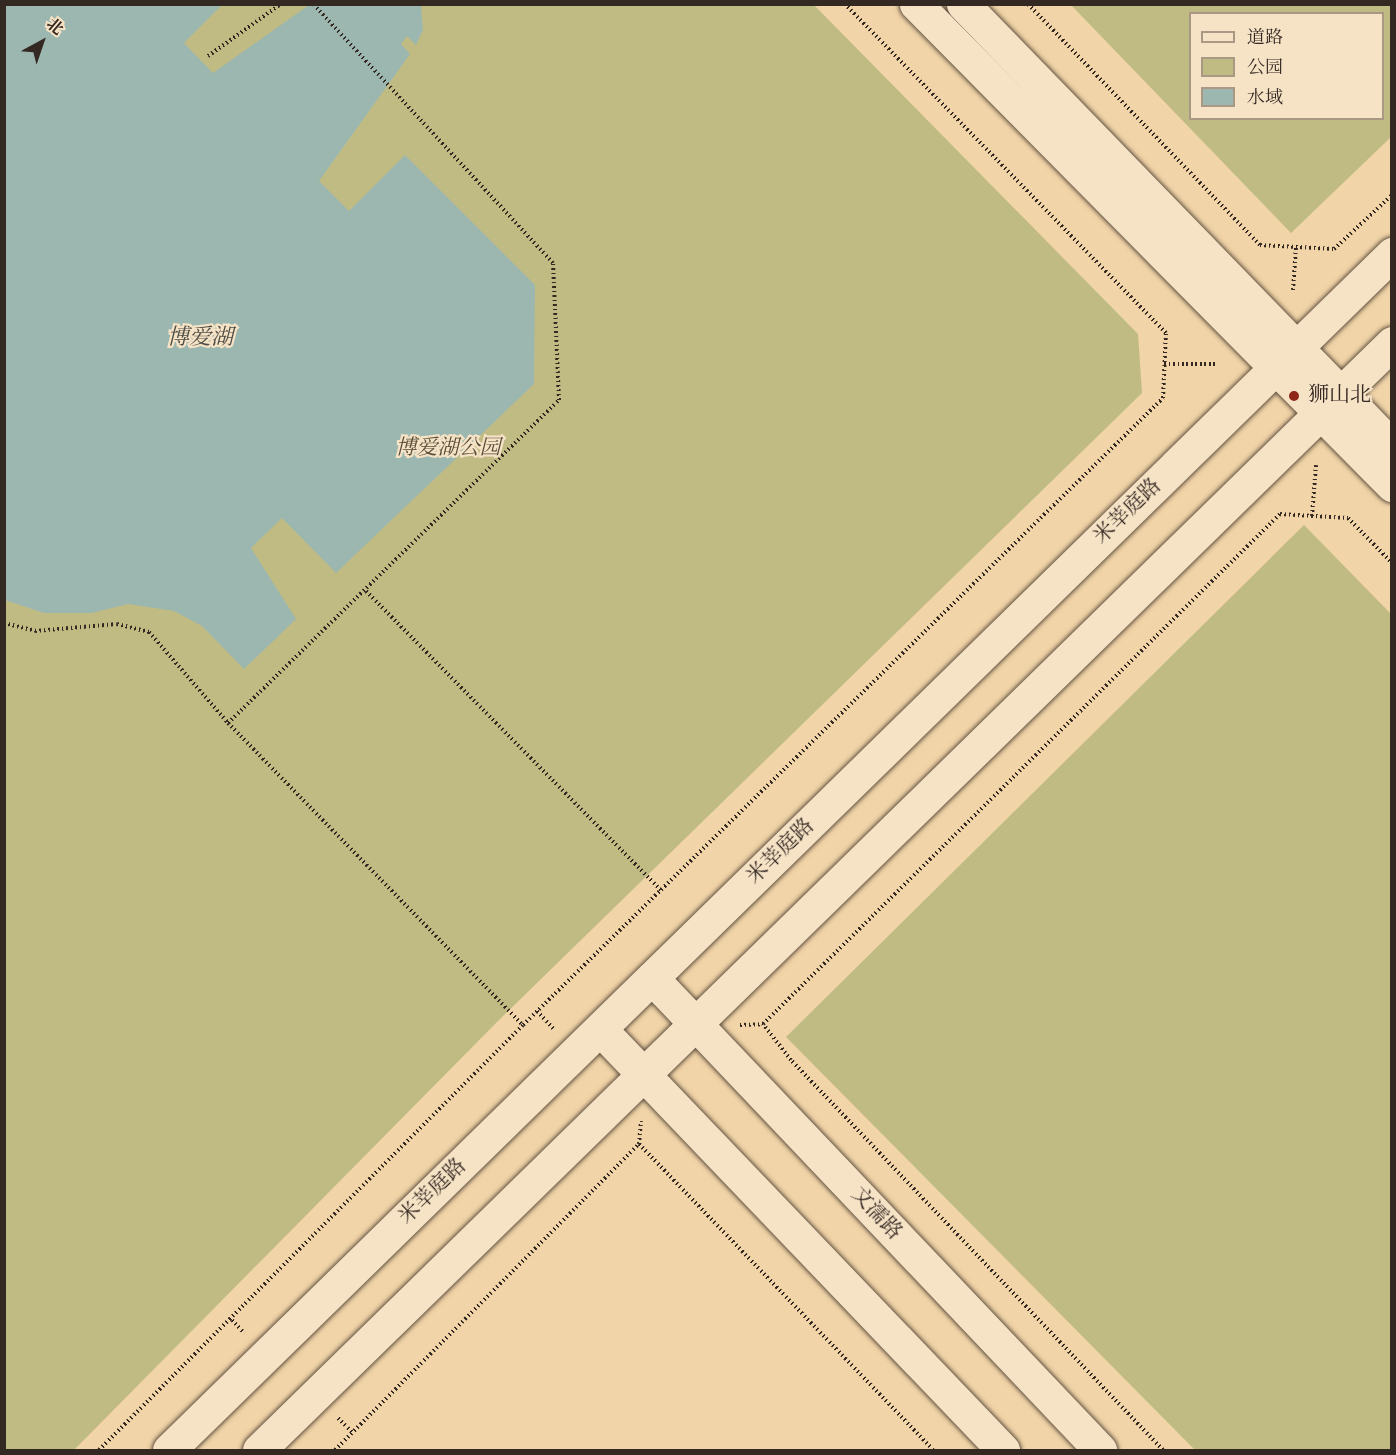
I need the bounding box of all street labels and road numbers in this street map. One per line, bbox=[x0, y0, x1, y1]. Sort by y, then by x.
street label: 米莘庭路 bbox=[1089, 474, 1167, 550]
street label: 米莘庭路 bbox=[742, 814, 820, 890]
street label: 米莘庭路 bbox=[394, 1154, 472, 1230]
street label: 文濡路 bbox=[845, 1182, 907, 1246]

